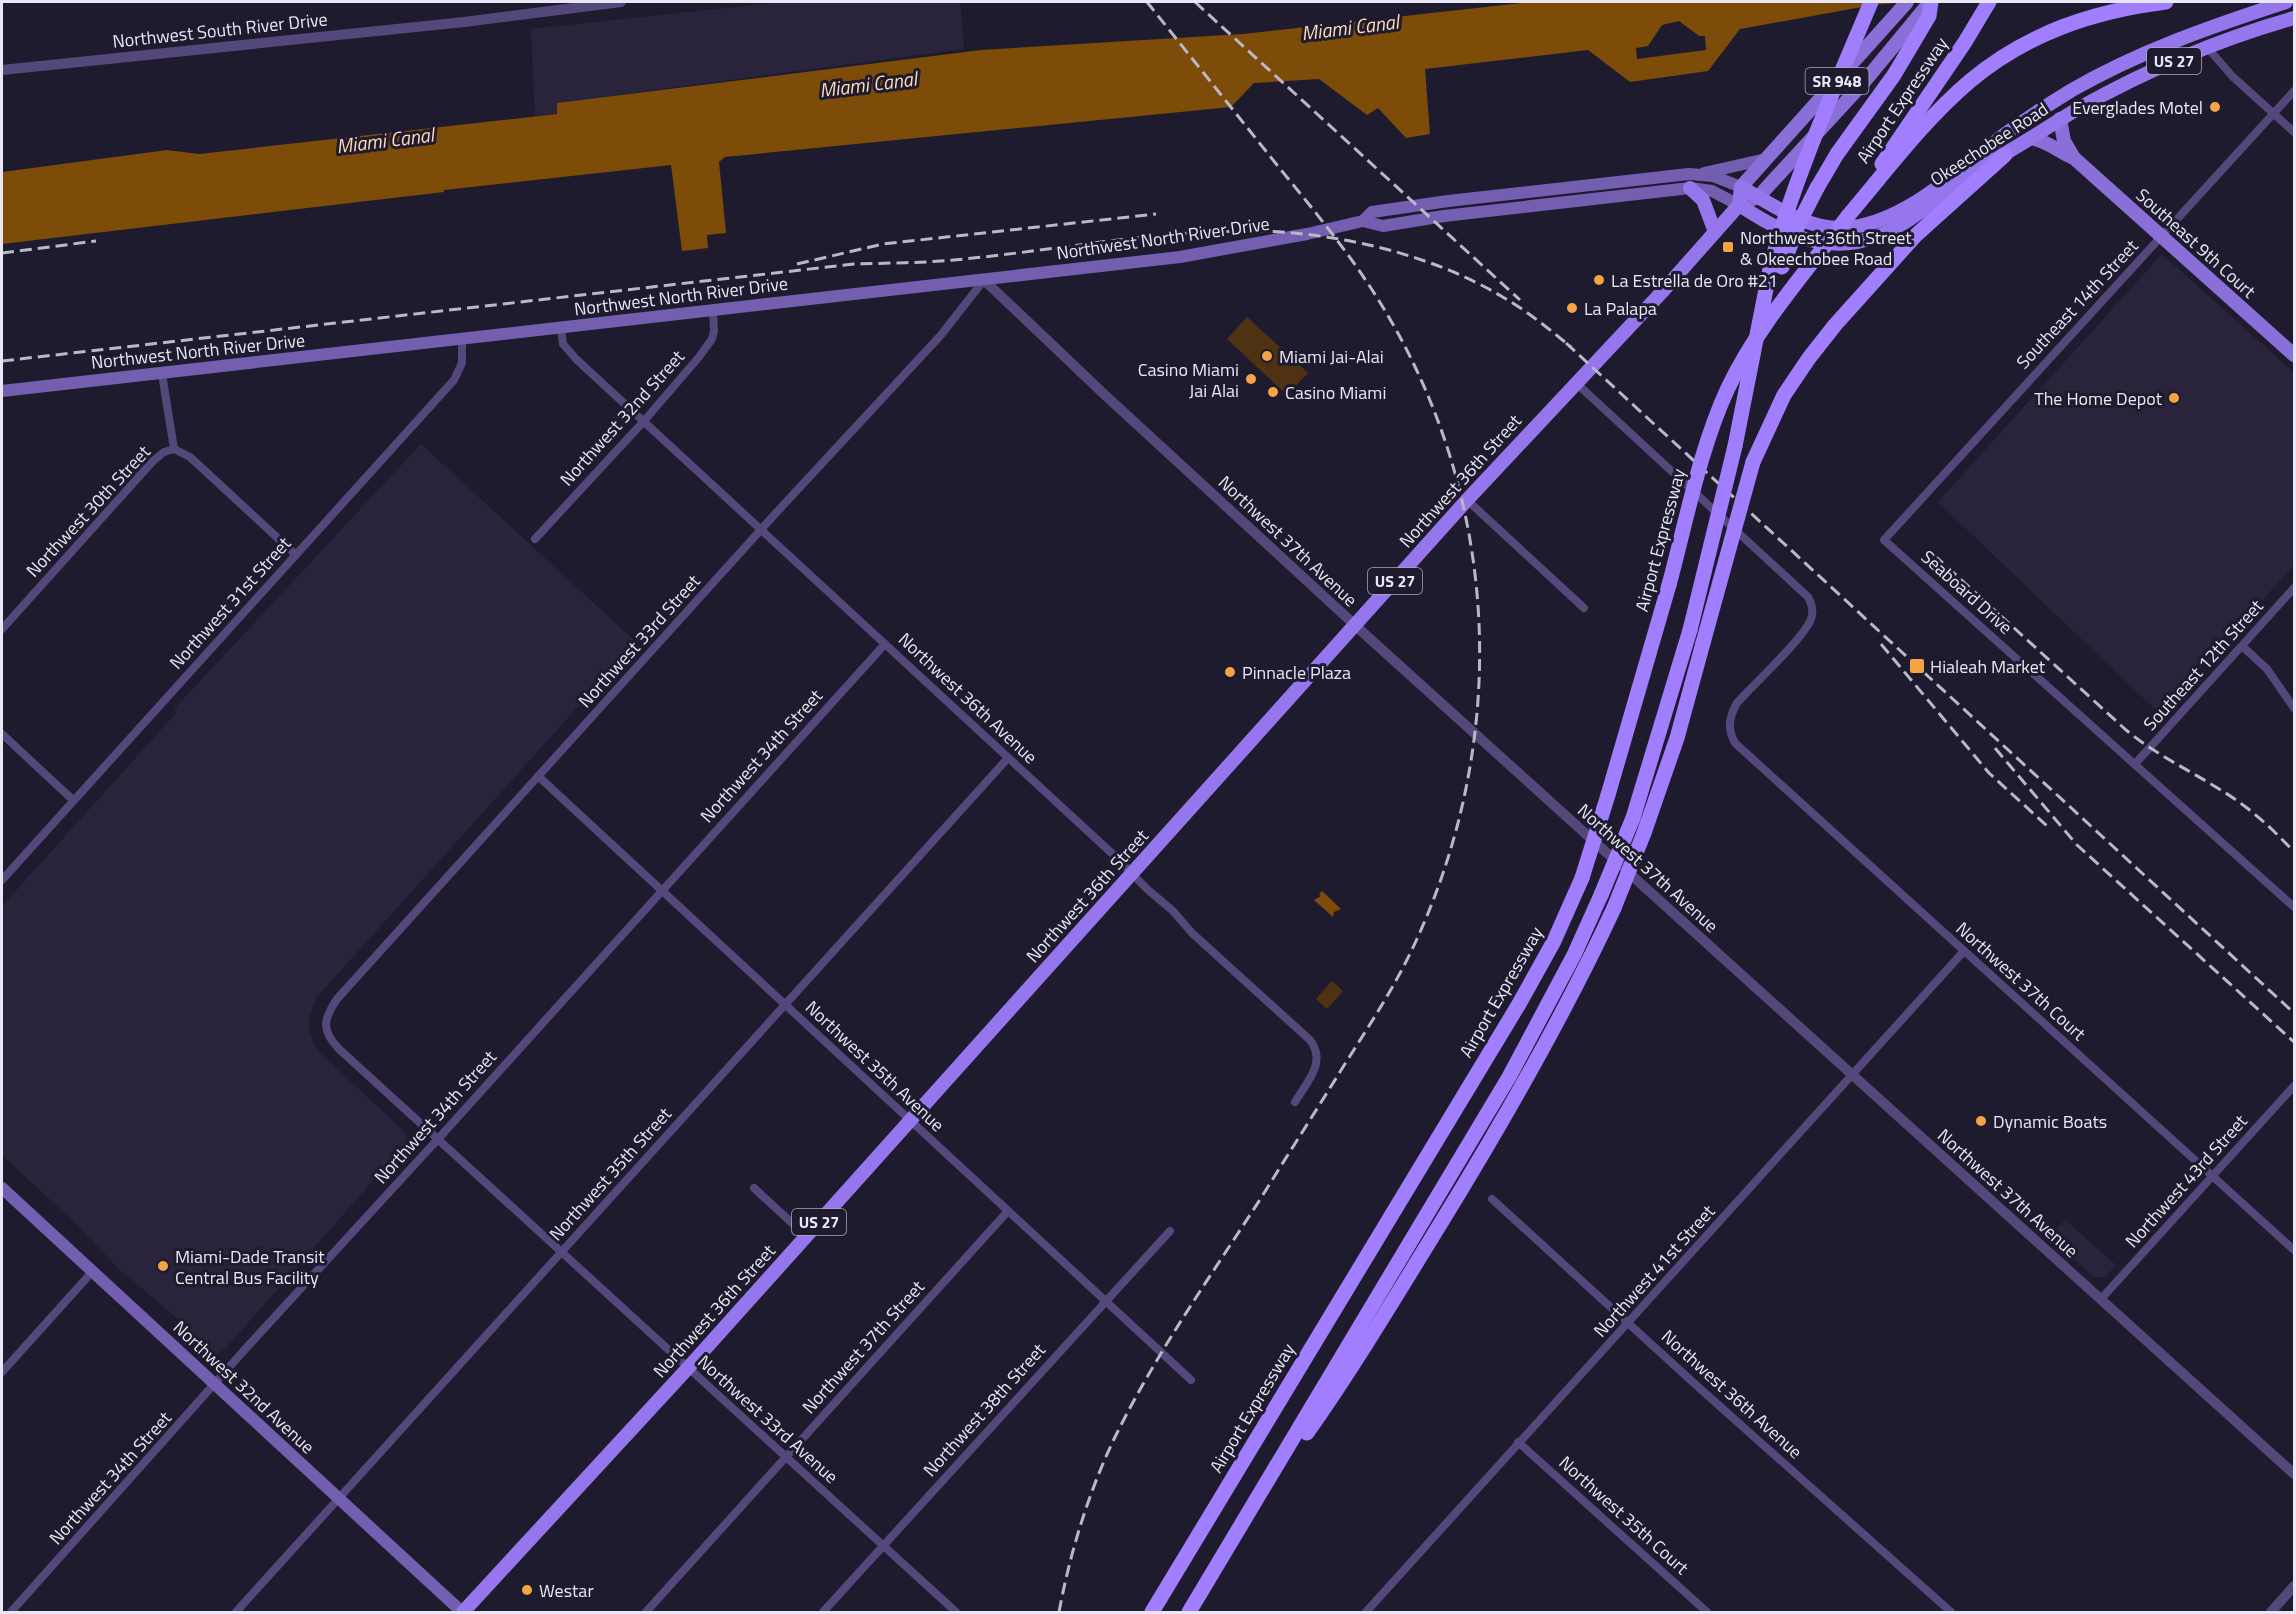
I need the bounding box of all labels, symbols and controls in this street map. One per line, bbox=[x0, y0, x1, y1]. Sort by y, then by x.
street label: Northwest South River Drive bbox=[111, 5, 329, 55]
water label: Miami Canal bbox=[1300, 5, 1403, 48]
street label: Airport Expressway bbox=[1850, 31, 1954, 168]
road number: US 27 bbox=[2147, 48, 2201, 74]
water label: Miami Canal bbox=[818, 62, 921, 105]
road number: SR 948 bbox=[1806, 68, 1868, 94]
place label: Everglades Motel bbox=[2072, 94, 2203, 121]
street label: Okeechobee Road bbox=[1925, 96, 2053, 192]
marker: Everglades Motel bbox=[2208, 100, 2222, 114]
water label: Miami Canal bbox=[335, 118, 438, 161]
street label: Southeast 9th Court bbox=[2130, 182, 2262, 305]
street label: Northwest North River Drive bbox=[1055, 210, 1271, 266]
place label: Northwest 36th Street & Okeechobee Road bbox=[1740, 224, 1912, 272]
street label: Southeast 14th Street bbox=[2010, 233, 2145, 375]
marker: Northwest 36th Street & Okeechobee Road bbox=[1721, 240, 1735, 254]
place label: La Estrella de Oro #21 bbox=[1611, 267, 1778, 294]
street label: Northwest North River Drive bbox=[573, 269, 789, 323]
marker: La Estrella de Oro #21 bbox=[1592, 273, 1606, 287]
place label: La Palapa bbox=[1584, 295, 1657, 322]
marker: La Palapa bbox=[1565, 301, 1579, 315]
street label: Northwest North River Drive bbox=[90, 326, 306, 376]
place label: Miami Jai-Alai bbox=[1279, 343, 1384, 370]
street label: Northwest 32nd Street bbox=[553, 344, 691, 492]
marker: Miami Jai-Alai bbox=[1260, 349, 1274, 363]
place label: Casino Miami Jai Alai bbox=[1138, 356, 1239, 404]
marker: Casino Miami Jai Alai bbox=[1244, 372, 1258, 386]
place label: Casino Miami bbox=[1285, 379, 1386, 406]
marker: Casino Miami bbox=[1266, 385, 1280, 399]
place label: The Home Depot bbox=[2034, 385, 2163, 412]
marker: The Home Depot bbox=[2167, 391, 2181, 405]
street label: Northwest 36th Street bbox=[1393, 408, 1528, 554]
street label: Northwest 30th Street bbox=[20, 439, 157, 583]
street label: Airport Expressway bbox=[1628, 465, 1692, 615]
street label: Northwest 37th Avenue bbox=[1212, 469, 1364, 613]
street label: Northwest 31st Street bbox=[163, 530, 297, 675]
street label: Seaboard Drive bbox=[1915, 544, 2019, 640]
street label: Northwest 33rd Street bbox=[572, 568, 707, 714]
road number: US 27 bbox=[1368, 568, 1422, 594]
street label: Southeast 12th Street bbox=[2137, 593, 2270, 736]
street label: Northwest 36th Avenue bbox=[892, 626, 1044, 770]
place label: Hialeah Market bbox=[1930, 653, 2046, 680]
marker: Hialeah Market bbox=[1908, 657, 1926, 675]
place label: Pinnacle Plaza bbox=[1242, 659, 1351, 686]
marker: Pinnacle Plaza bbox=[1223, 665, 1237, 679]
street label: Northwest 34th Street bbox=[694, 683, 829, 829]
street label: Northwest 37th Avenue bbox=[1572, 797, 1724, 939]
street label: Northwest 36th Street bbox=[1020, 823, 1155, 969]
street label: Northwest 37th Court bbox=[1950, 915, 2092, 1047]
street label: Airport Expressway bbox=[1453, 921, 1550, 1062]
street label: Northwest 35th Avenue bbox=[799, 994, 951, 1138]
street label: Northwest 34th Street bbox=[368, 1044, 503, 1190]
street label: Northwest 35th Street bbox=[543, 1101, 678, 1247]
place label: Dynamic Boats bbox=[1993, 1108, 2107, 1135]
street label: Northwest 43rd Street bbox=[2119, 1108, 2254, 1254]
marker: Dynamic Boats bbox=[1974, 1114, 1988, 1128]
street label: Northwest 37th Avenue bbox=[1932, 1122, 2084, 1264]
street label: Northwest 41st Street bbox=[1587, 1198, 1721, 1343]
road number: US 27 bbox=[792, 1209, 846, 1235]
street label: Northwest 36th Street bbox=[647, 1238, 782, 1384]
place label: Miami-Dade Transit Central Bus Facility bbox=[175, 1243, 325, 1291]
marker: Miami-Dade Transit Central Bus Facility bbox=[156, 1259, 170, 1273]
street label: Northwest 37th Street bbox=[796, 1274, 931, 1420]
street label: Northwest 32nd Avenue bbox=[167, 1314, 321, 1460]
street label: Northwest 36th Avenue bbox=[1656, 1323, 1808, 1465]
street label: Northwest 38th Street bbox=[917, 1337, 1052, 1483]
street label: Airport Expressway bbox=[1203, 1338, 1302, 1478]
street label: Northwest 33rd Avenue bbox=[692, 1348, 844, 1490]
street label: Northwest 34th Street bbox=[43, 1405, 178, 1551]
street label: Northwest 35th Court bbox=[1553, 1449, 1695, 1581]
place label: Westar bbox=[539, 1577, 594, 1604]
marker: Westar bbox=[520, 1583, 534, 1597]

